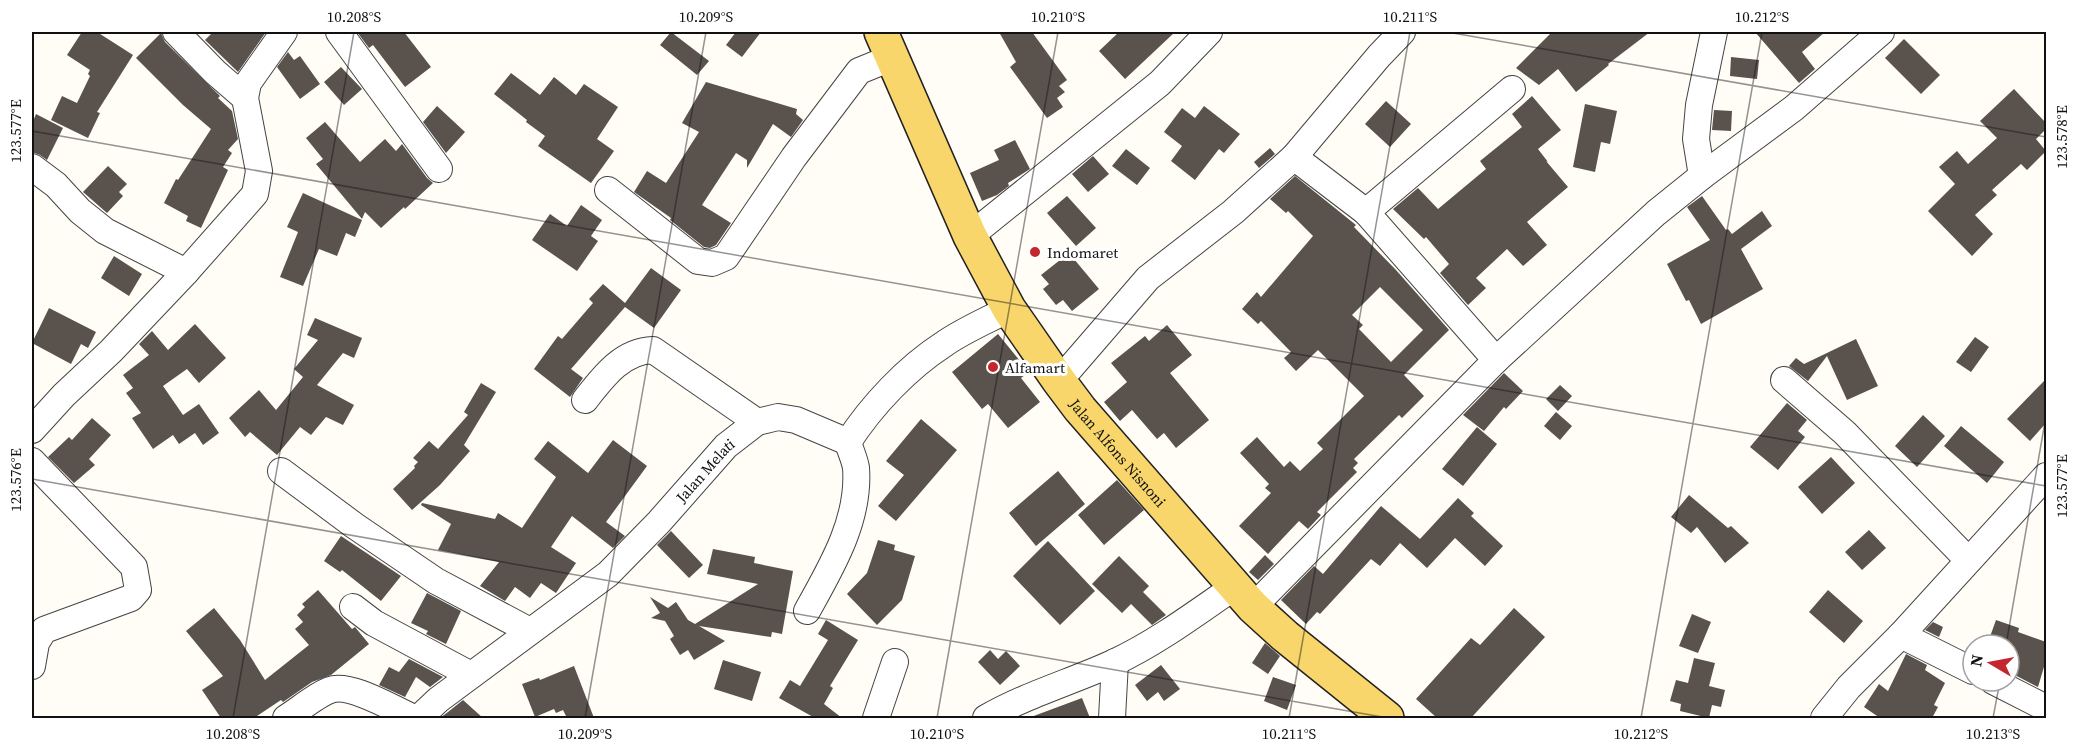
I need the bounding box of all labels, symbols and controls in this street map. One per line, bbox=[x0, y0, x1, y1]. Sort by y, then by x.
text: 10.208°S bbox=[327, 6, 382, 27]
text: 10.209°S bbox=[679, 6, 734, 27]
text: 10.210°S bbox=[1031, 6, 1086, 27]
text: 10.211°S bbox=[1383, 6, 1438, 27]
text: 10.212°S bbox=[1735, 6, 1790, 27]
text: 123.577°E bbox=[5, 99, 26, 163]
text: 123.578°E bbox=[2051, 105, 2072, 169]
place label: Indomaret bbox=[1047, 242, 1118, 263]
marker: Indomaret bbox=[1028, 245, 1042, 259]
place label: Alfamart bbox=[1005, 357, 1065, 378]
marker: Alfamart bbox=[986, 360, 1000, 374]
street label: Jalan Alfons Nisnoni bbox=[1065, 393, 1171, 511]
street label: Jalan Melati bbox=[670, 433, 739, 507]
text: 123.576°E bbox=[5, 448, 26, 512]
text: 123.577°E bbox=[2051, 454, 2072, 518]
north arrow bbox=[1961, 633, 2021, 693]
text: N bbox=[1964, 652, 1988, 668]
text: 10.208°S bbox=[206, 723, 261, 744]
text: 10.209°S bbox=[558, 723, 613, 744]
text: 10.210°S bbox=[910, 723, 965, 744]
text: 10.211°S bbox=[1262, 723, 1317, 744]
text: 10.212°S bbox=[1614, 723, 1669, 744]
text: 10.213°S bbox=[1966, 723, 2021, 744]

